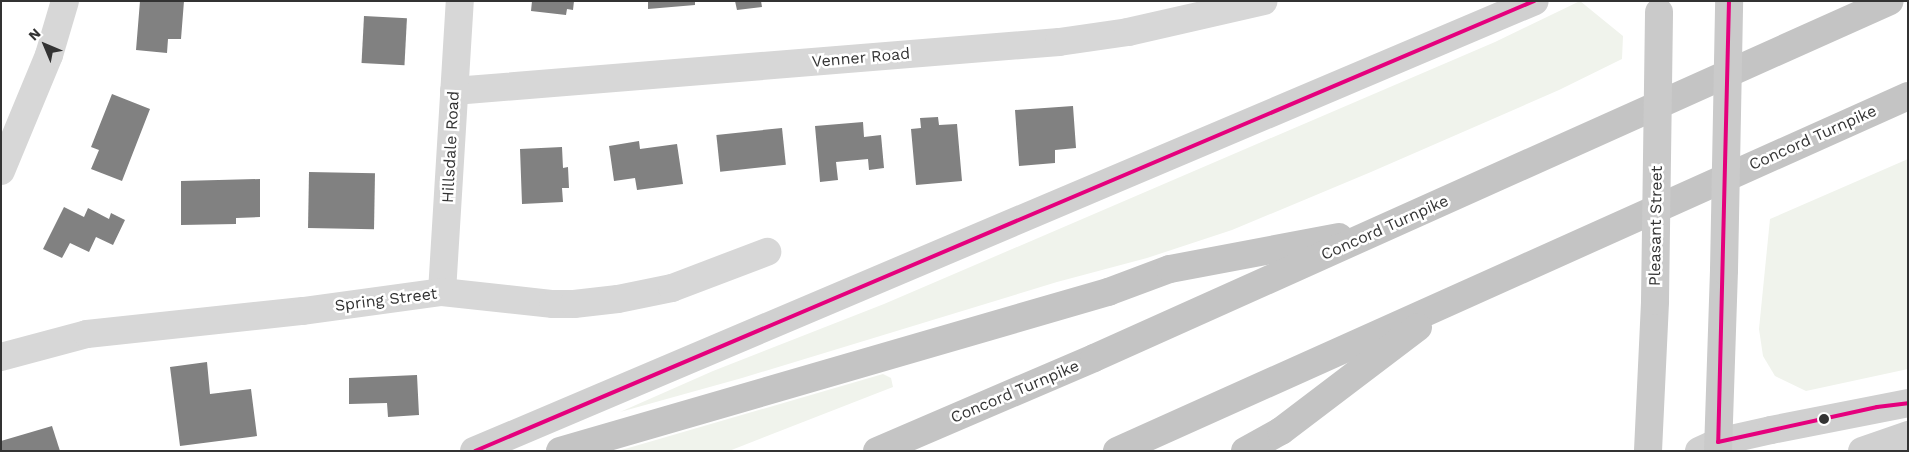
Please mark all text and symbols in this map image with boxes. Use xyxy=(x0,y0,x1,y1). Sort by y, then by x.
north arrow xyxy=(20,20,70,70)
text: N xyxy=(25,25,44,44)
street label: Venner Road xyxy=(811,44,911,72)
street label: Hillsdale Road xyxy=(438,91,464,203)
street label: Concord Turnpike xyxy=(1746,101,1880,175)
street label: Pleasant Street xyxy=(1645,166,1667,286)
street label: Concord Turnpike xyxy=(1318,191,1452,265)
street label: Spring Street xyxy=(334,284,438,316)
street label: Concord Turnpike xyxy=(948,356,1082,428)
unlabelled marker xyxy=(1819,414,1829,424)

